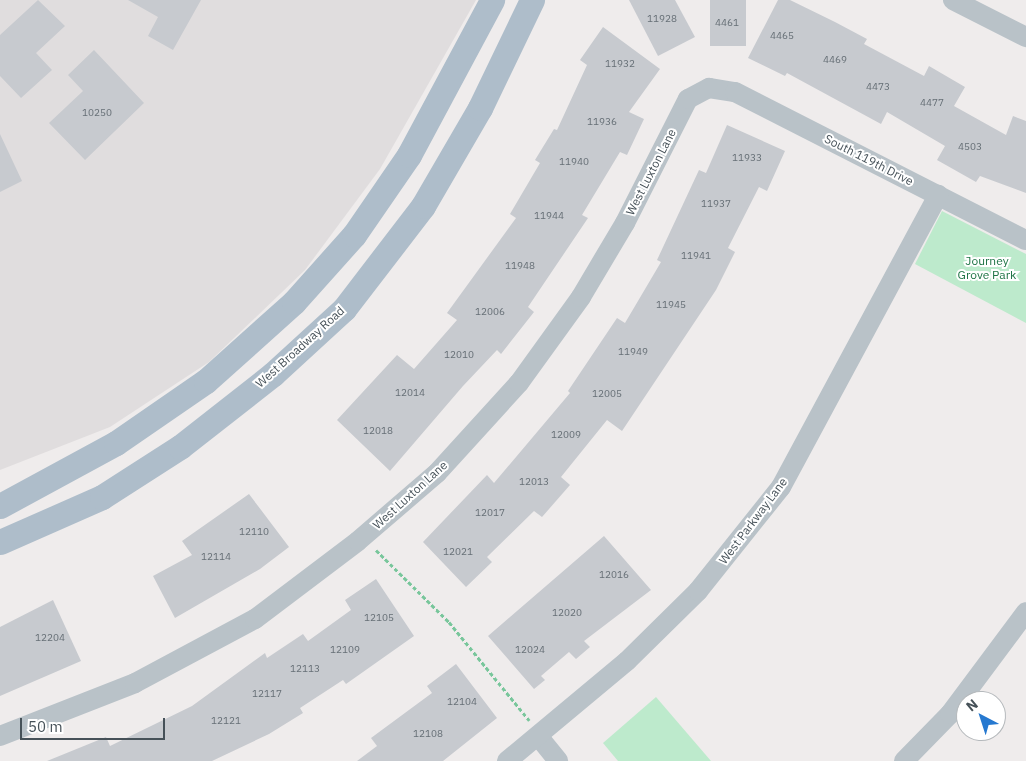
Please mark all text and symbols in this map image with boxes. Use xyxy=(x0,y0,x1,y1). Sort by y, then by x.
house number: 11928 xyxy=(647,13,677,25)
house number: 4461 xyxy=(715,17,739,29)
house number: 4465 xyxy=(770,30,794,42)
house number: 4469 xyxy=(823,54,847,66)
house number: 11932 xyxy=(605,58,635,70)
house number: 4473 xyxy=(866,81,890,93)
house number: 4477 xyxy=(920,97,944,109)
house number: 10250 xyxy=(82,107,112,119)
house number: 11936 xyxy=(587,116,617,128)
street label: West Luxton Lane xyxy=(623,126,679,218)
street label: South 119th Drive xyxy=(822,131,916,189)
house number: 4503 xyxy=(958,141,982,153)
house number: 11933 xyxy=(732,152,762,164)
house number: 11940 xyxy=(559,156,589,168)
house number: 11937 xyxy=(701,198,731,210)
house number: 11944 xyxy=(534,210,564,222)
house number: 11941 xyxy=(681,250,711,262)
park label: Journey Grove Park xyxy=(958,254,1016,282)
house number: 11948 xyxy=(505,260,535,272)
house number: 11945 xyxy=(656,299,686,311)
street label: West Broadway Road xyxy=(253,303,347,391)
house number: 12006 xyxy=(475,306,505,318)
house number: 11949 xyxy=(618,346,648,358)
house number: 12010 xyxy=(444,349,474,361)
house number: 12014 xyxy=(395,387,425,399)
house number: 12005 xyxy=(592,388,622,400)
house number: 12018 xyxy=(363,425,393,437)
house number: 12009 xyxy=(551,429,581,441)
street label: West Luxton Lane xyxy=(370,458,450,532)
street label: West Parkway Lane xyxy=(716,475,790,567)
house number: 12013 xyxy=(519,476,549,488)
house number: 12017 xyxy=(475,507,505,519)
house number: 12110 xyxy=(239,526,269,538)
house number: 12021 xyxy=(443,546,473,558)
house number: 12114 xyxy=(201,551,231,563)
house number: 12016 xyxy=(599,569,629,581)
house number: 12020 xyxy=(552,607,582,619)
house number: 12105 xyxy=(364,612,394,624)
house number: 12204 xyxy=(35,632,65,644)
house number: 12109 xyxy=(330,644,360,656)
house number: 12024 xyxy=(515,644,545,656)
house number: 12113 xyxy=(290,663,320,675)
house number: 12117 xyxy=(252,688,282,700)
north arrow xyxy=(956,691,1006,741)
text: N xyxy=(962,695,982,715)
house number: 12104 xyxy=(447,696,477,708)
scale bar xyxy=(22,708,168,740)
house number: 12121 xyxy=(211,715,241,727)
text: 50 m xyxy=(28,717,63,736)
house number: 12108 xyxy=(413,728,443,740)

